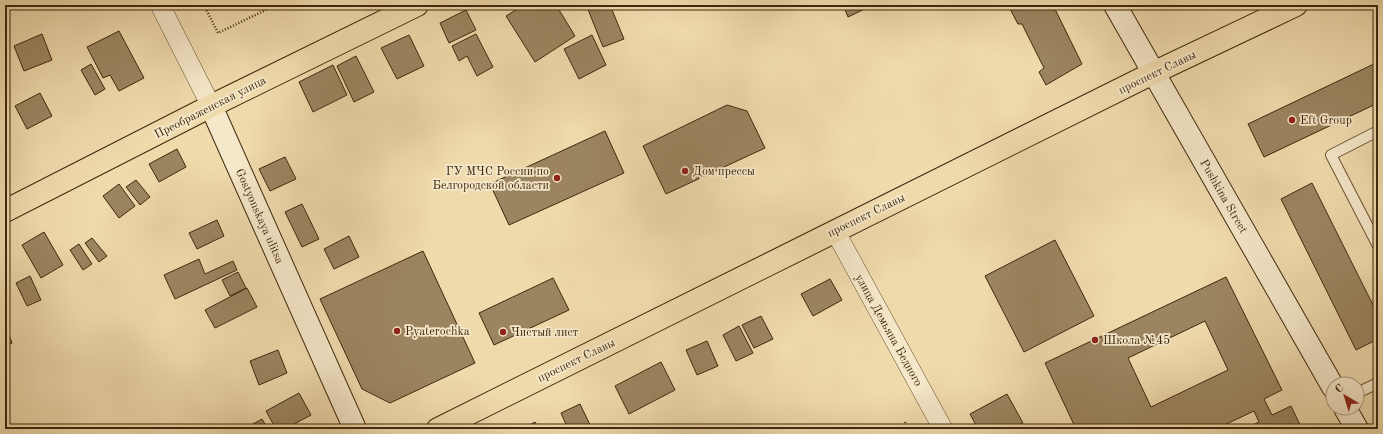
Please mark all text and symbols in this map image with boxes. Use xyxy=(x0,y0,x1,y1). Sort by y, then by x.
street label: проспект Славы xyxy=(1117,49,1198,97)
street label: Преображенская улица xyxy=(153,74,268,141)
marker: Eft Group xyxy=(1287,115,1297,125)
place label: Eft Group xyxy=(1300,115,1352,127)
street label: Pushkina Street xyxy=(1197,157,1249,236)
place label: ГУ МЧС России по Белгородской области xyxy=(432,166,549,192)
marker: Дом прессы xyxy=(680,166,690,176)
place label: Дом прессы xyxy=(693,166,755,178)
street label: Gostyonskaya ulitsa xyxy=(233,167,286,266)
marker: ГУ МЧС России по Белгородской области xyxy=(552,173,562,183)
street label: проспект Славы xyxy=(826,192,907,240)
street label: улица Демьяна Бедного xyxy=(852,272,924,389)
marker: Pyaterochka xyxy=(392,326,402,336)
place label: Pyaterochka xyxy=(405,326,470,338)
marker: Чистый лист xyxy=(498,327,508,337)
place label: Чистый лист xyxy=(511,327,579,339)
place label: Школа №45 xyxy=(1103,334,1170,347)
marker: Школа №45 xyxy=(1090,335,1100,345)
street label: проспект Славы xyxy=(536,337,617,385)
north arrow xyxy=(1325,376,1365,416)
text: С xyxy=(1334,383,1346,396)

